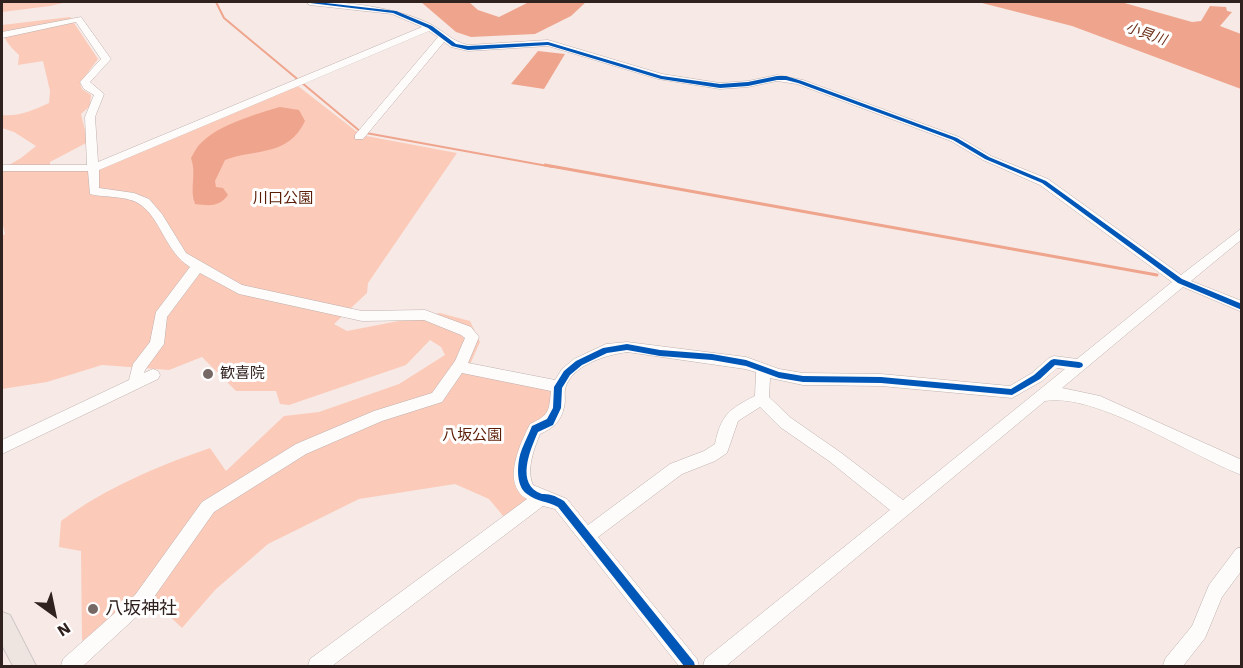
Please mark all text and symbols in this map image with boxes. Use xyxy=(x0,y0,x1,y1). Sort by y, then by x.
water label: 小貝川 xyxy=(1123,19,1169,49)
park label: 川口公園 xyxy=(253,190,313,208)
place label: 歓喜院 xyxy=(220,365,265,383)
marker: 歓喜院 xyxy=(201,367,215,381)
park label: 八坂公園 xyxy=(442,427,502,445)
north arrow xyxy=(24,584,84,644)
place label: 八坂神社 xyxy=(105,598,177,620)
marker: 八坂神社 xyxy=(86,602,100,616)
text: N xyxy=(54,618,74,641)

